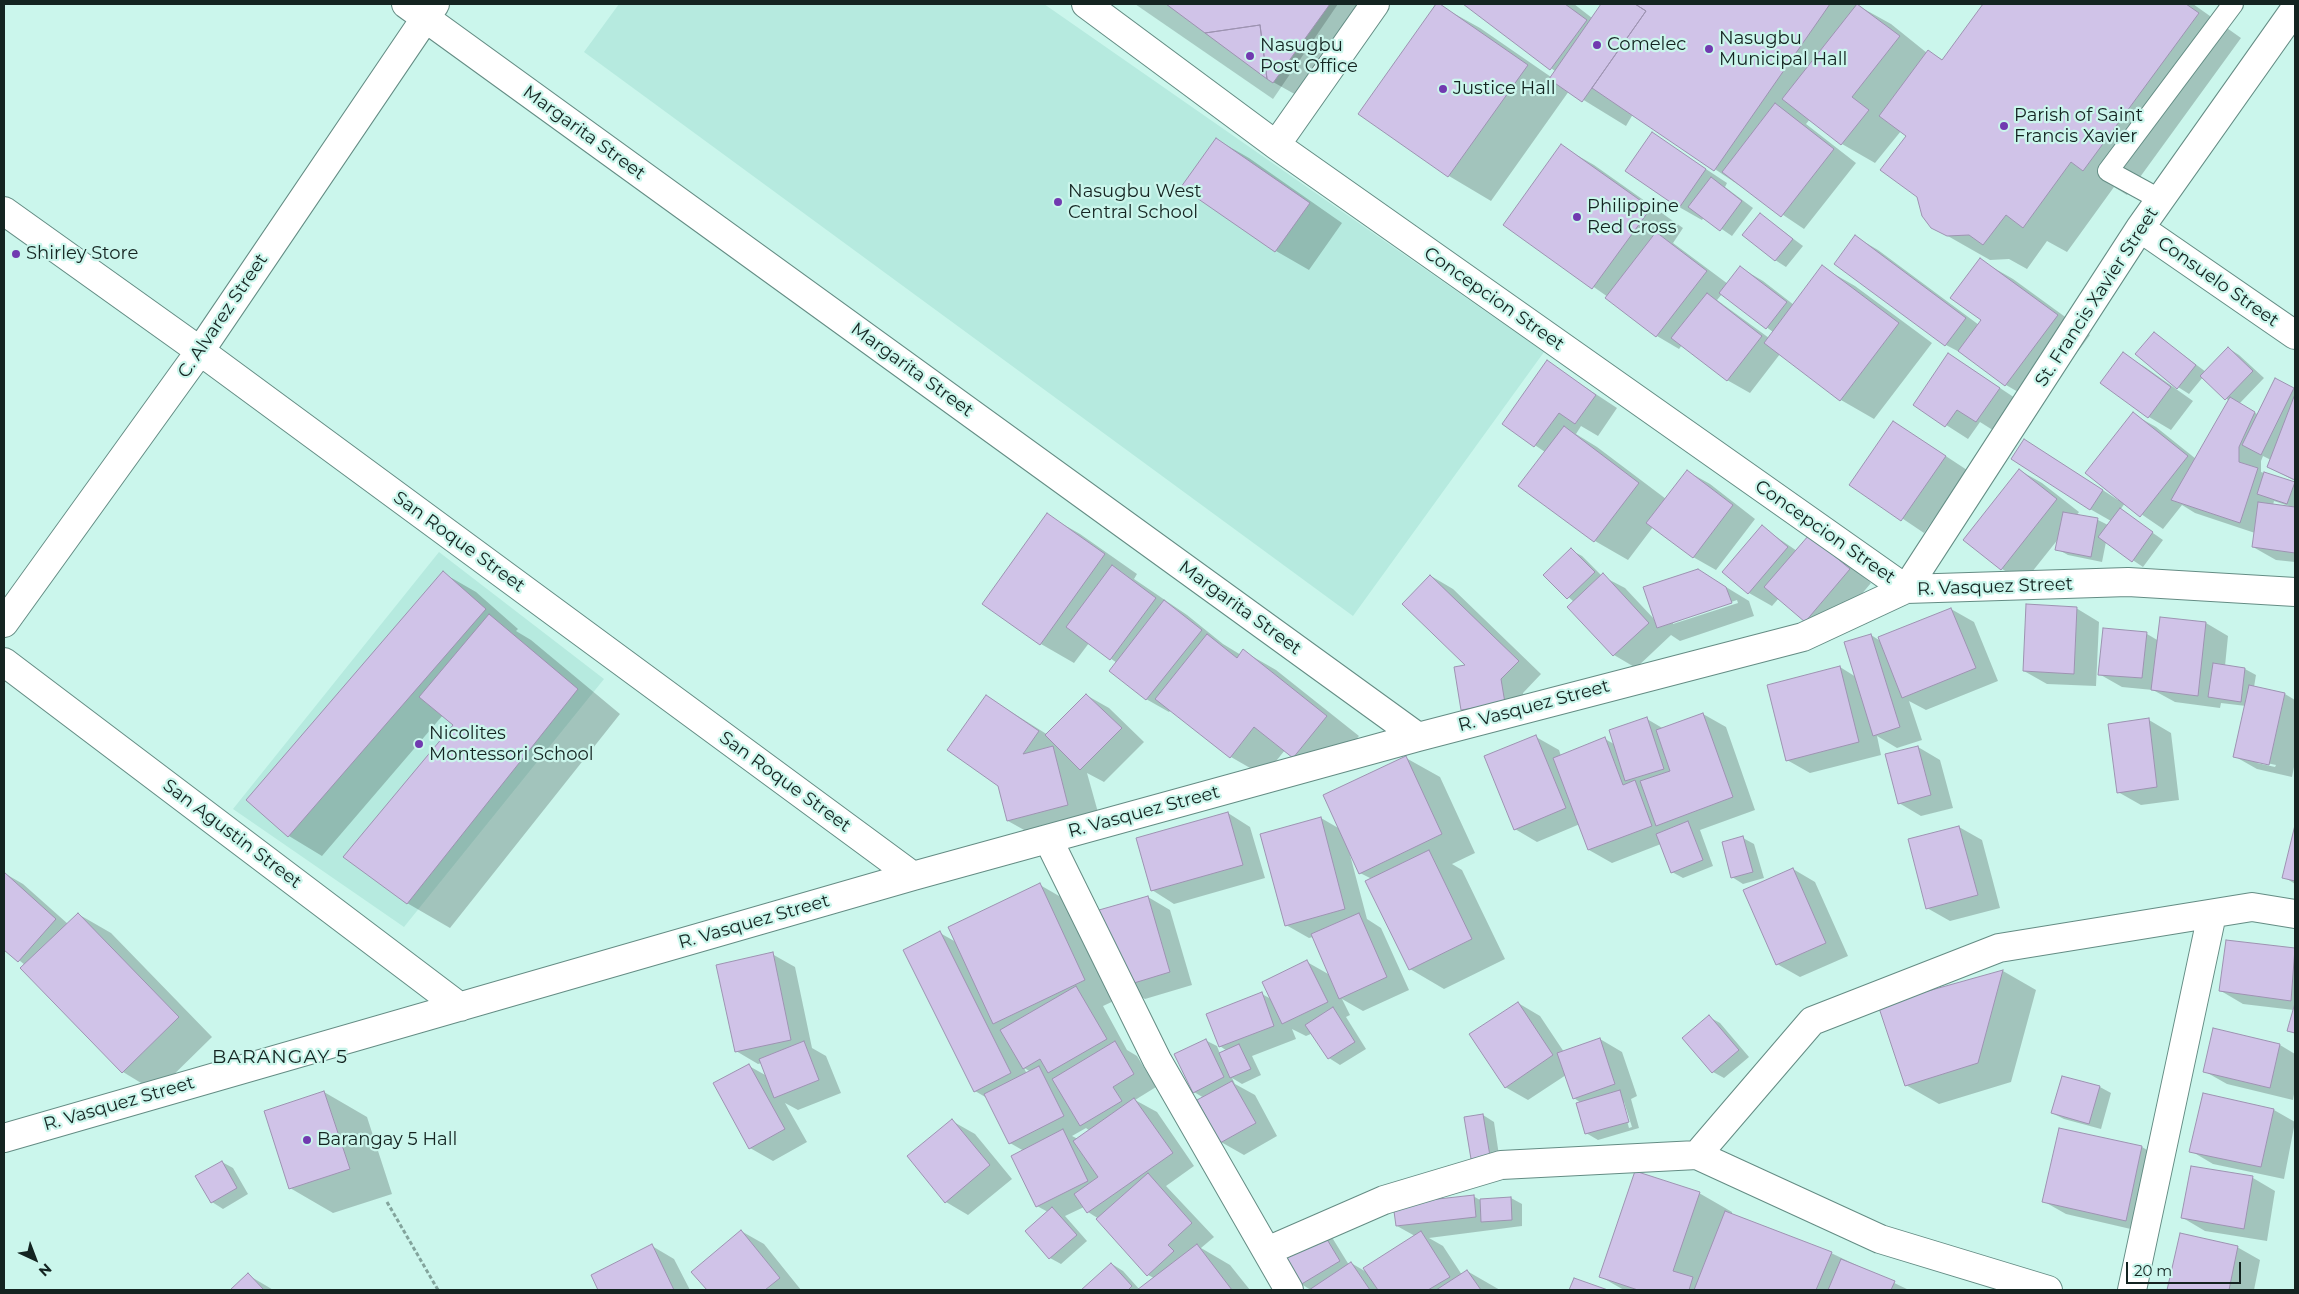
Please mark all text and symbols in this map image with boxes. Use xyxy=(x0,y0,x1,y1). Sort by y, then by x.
place label: Nasugbu Municipal Hall xyxy=(1719,28,1847,70)
place label: Comelec xyxy=(1607,34,1686,56)
place label: Nasugbu Post Office xyxy=(1260,35,1358,78)
marker: Comelec xyxy=(1591,39,1603,51)
marker: Nasugbu Municipal Hall xyxy=(1703,43,1715,55)
marker: Nasugbu Post Office xyxy=(1244,50,1256,62)
place label: Justice Hall xyxy=(1453,78,1556,100)
street label: Margarita Street xyxy=(519,81,649,185)
marker: Justice Hall xyxy=(1437,83,1449,95)
place label: Parish of Saint Francis Xavier xyxy=(2014,105,2143,148)
marker: Parish of Saint Francis Xavier xyxy=(1998,120,2010,132)
place label: Nasugbu West Central School xyxy=(1068,181,1201,223)
marker: Nasugbu West Central School xyxy=(1052,196,1064,208)
place label: Philippine Red Cross xyxy=(1587,196,1679,238)
street label: St. Francis Xavier Street xyxy=(2031,203,2163,391)
marker: Philippine Red Cross xyxy=(1571,211,1583,223)
street label: Consuelo Street xyxy=(2153,232,2283,332)
street label: Concepcion Street xyxy=(1420,242,1568,356)
place label: Shirley Store xyxy=(26,243,138,265)
marker: Shirley Store xyxy=(10,248,22,260)
street label: C. Alvarez Street xyxy=(173,250,273,382)
street label: Margarita Street xyxy=(847,318,977,422)
street label: Concepcion Street xyxy=(1751,475,1899,589)
street label: San Roque Street xyxy=(389,487,529,597)
street label: Margarita Street xyxy=(1175,556,1305,660)
street label: R. Vasquez Street xyxy=(1917,573,2073,601)
street label: R. Vasquez Street xyxy=(1456,675,1612,737)
place label: Nicolites Montessori School xyxy=(429,723,594,766)
street label: San Roque Street xyxy=(715,727,855,837)
marker: Nicolites Montessori School xyxy=(413,738,425,750)
street label: San Agustin Street xyxy=(158,775,306,893)
street label: R. Vasquez Street xyxy=(1066,781,1222,843)
street label: R. Vasquez Street xyxy=(676,890,832,954)
district label: BARANGAY 5 xyxy=(211,1046,349,1068)
street label: R. Vasquez Street xyxy=(41,1072,197,1136)
place label: Barangay 5 Hall xyxy=(317,1129,457,1151)
marker: Barangay 5 Hall xyxy=(301,1134,313,1146)
north arrow xyxy=(10,1234,60,1284)
scale bar xyxy=(2129,1252,2244,1284)
text: N xyxy=(35,1260,56,1280)
text: 20 m xyxy=(2134,1261,2172,1280)

